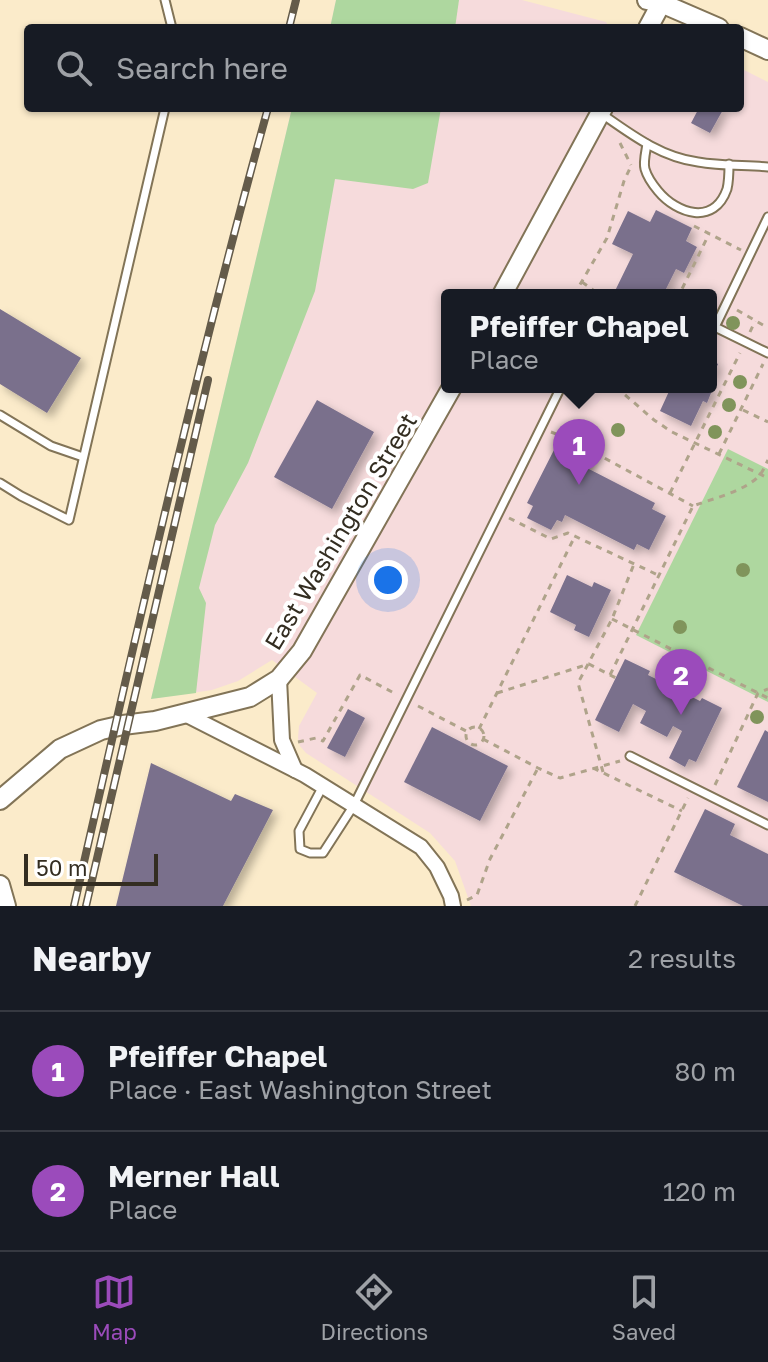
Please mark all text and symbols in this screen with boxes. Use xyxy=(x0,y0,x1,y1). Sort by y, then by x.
search box xyxy=(24,24,744,112)
icon: search xyxy=(52,46,96,90)
text: Search here xyxy=(116,50,288,86)
popup xyxy=(441,289,717,393)
text: Pfeiffer Chapel xyxy=(469,308,689,344)
text: Place xyxy=(469,344,539,375)
street label: East Washington Street xyxy=(258,407,422,655)
pin: 1 xyxy=(553,419,605,485)
your location xyxy=(368,560,408,600)
pin: 2 xyxy=(655,649,707,715)
scale bar xyxy=(24,850,158,886)
text: 50 m xyxy=(36,854,87,881)
text: Nearby xyxy=(32,938,152,978)
text: 2 results xyxy=(628,943,736,974)
text: Pfeiffer Chapel xyxy=(108,1038,327,1074)
text: 1 xyxy=(51,1056,65,1087)
text: 80 m xyxy=(675,1056,736,1087)
text: Place · East Washington Street xyxy=(108,1074,492,1105)
text: Merner Hall xyxy=(108,1158,279,1194)
text: 2 xyxy=(50,1176,66,1207)
text: 120 m xyxy=(663,1176,736,1207)
text: Place xyxy=(108,1194,177,1225)
tab: Map xyxy=(92,1270,137,1345)
tab: Directions xyxy=(321,1270,428,1345)
tab: Saved xyxy=(612,1270,676,1345)

